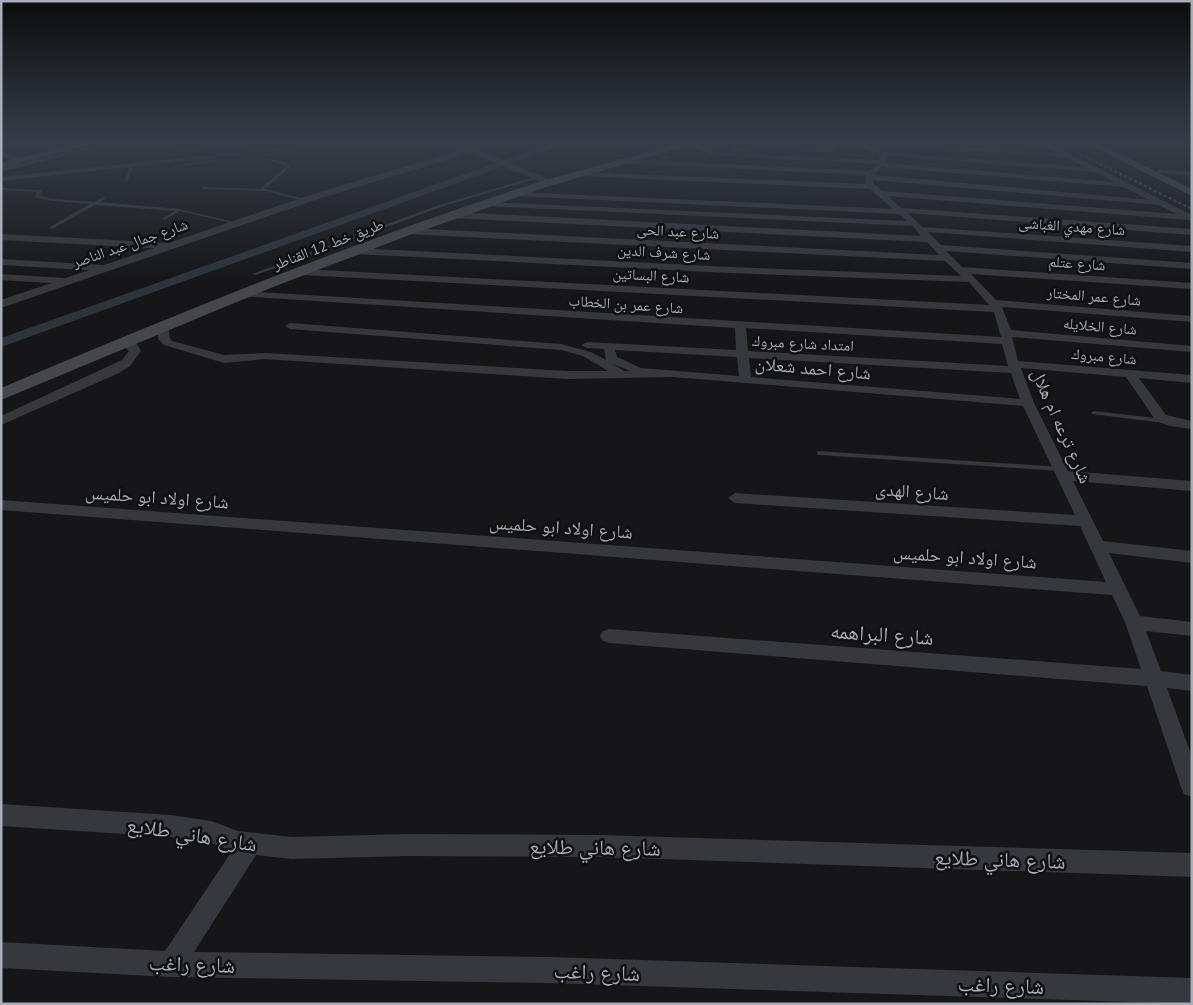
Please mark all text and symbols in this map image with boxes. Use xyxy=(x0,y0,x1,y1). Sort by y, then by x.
street label: شارع مهدي الغباشى xyxy=(1018,213,1126,242)
street label: شارع جمال عبد الناصر xyxy=(69,214,191,273)
street label: طريق خط 12 القناطر xyxy=(269,214,386,275)
street label: شارع عبد الحى xyxy=(636,219,720,244)
street label: شارع شرف الدين xyxy=(617,240,711,265)
street label: شارع عتلم xyxy=(1048,252,1106,275)
street label: شارع البساتين xyxy=(612,264,690,287)
street label: شارع عمر المختار xyxy=(1045,282,1142,311)
street label: شارع عمر بن الخطاب xyxy=(568,291,684,318)
street label: شارع الخلايله xyxy=(1062,313,1138,340)
street label: امتداد شارع مبروك xyxy=(752,331,854,356)
street label: شارع مبروك xyxy=(1071,344,1137,369)
street label: شارع احمد شعلان xyxy=(754,351,872,385)
street label: شارع ترعه ام هلال xyxy=(1026,365,1098,487)
street label: شارع الهدى xyxy=(874,477,950,505)
street label: شارع اولاد ابو حلميس xyxy=(84,481,230,513)
street label: شارع اولاد ابو حلميس xyxy=(488,511,634,543)
street label: شارع اولاد ابو حلميس xyxy=(892,541,1038,573)
street label: شارع البراهمه xyxy=(829,617,935,651)
street label: شارع هاني طلايع xyxy=(125,810,259,861)
street label: شارع هاني طلايع xyxy=(529,832,661,865)
street label: شارع هاني طلايع xyxy=(934,843,1066,878)
street label: شارع راغب xyxy=(148,949,236,979)
street label: شارع راغب xyxy=(553,957,641,987)
street label: شارع راغب xyxy=(957,970,1045,1000)

